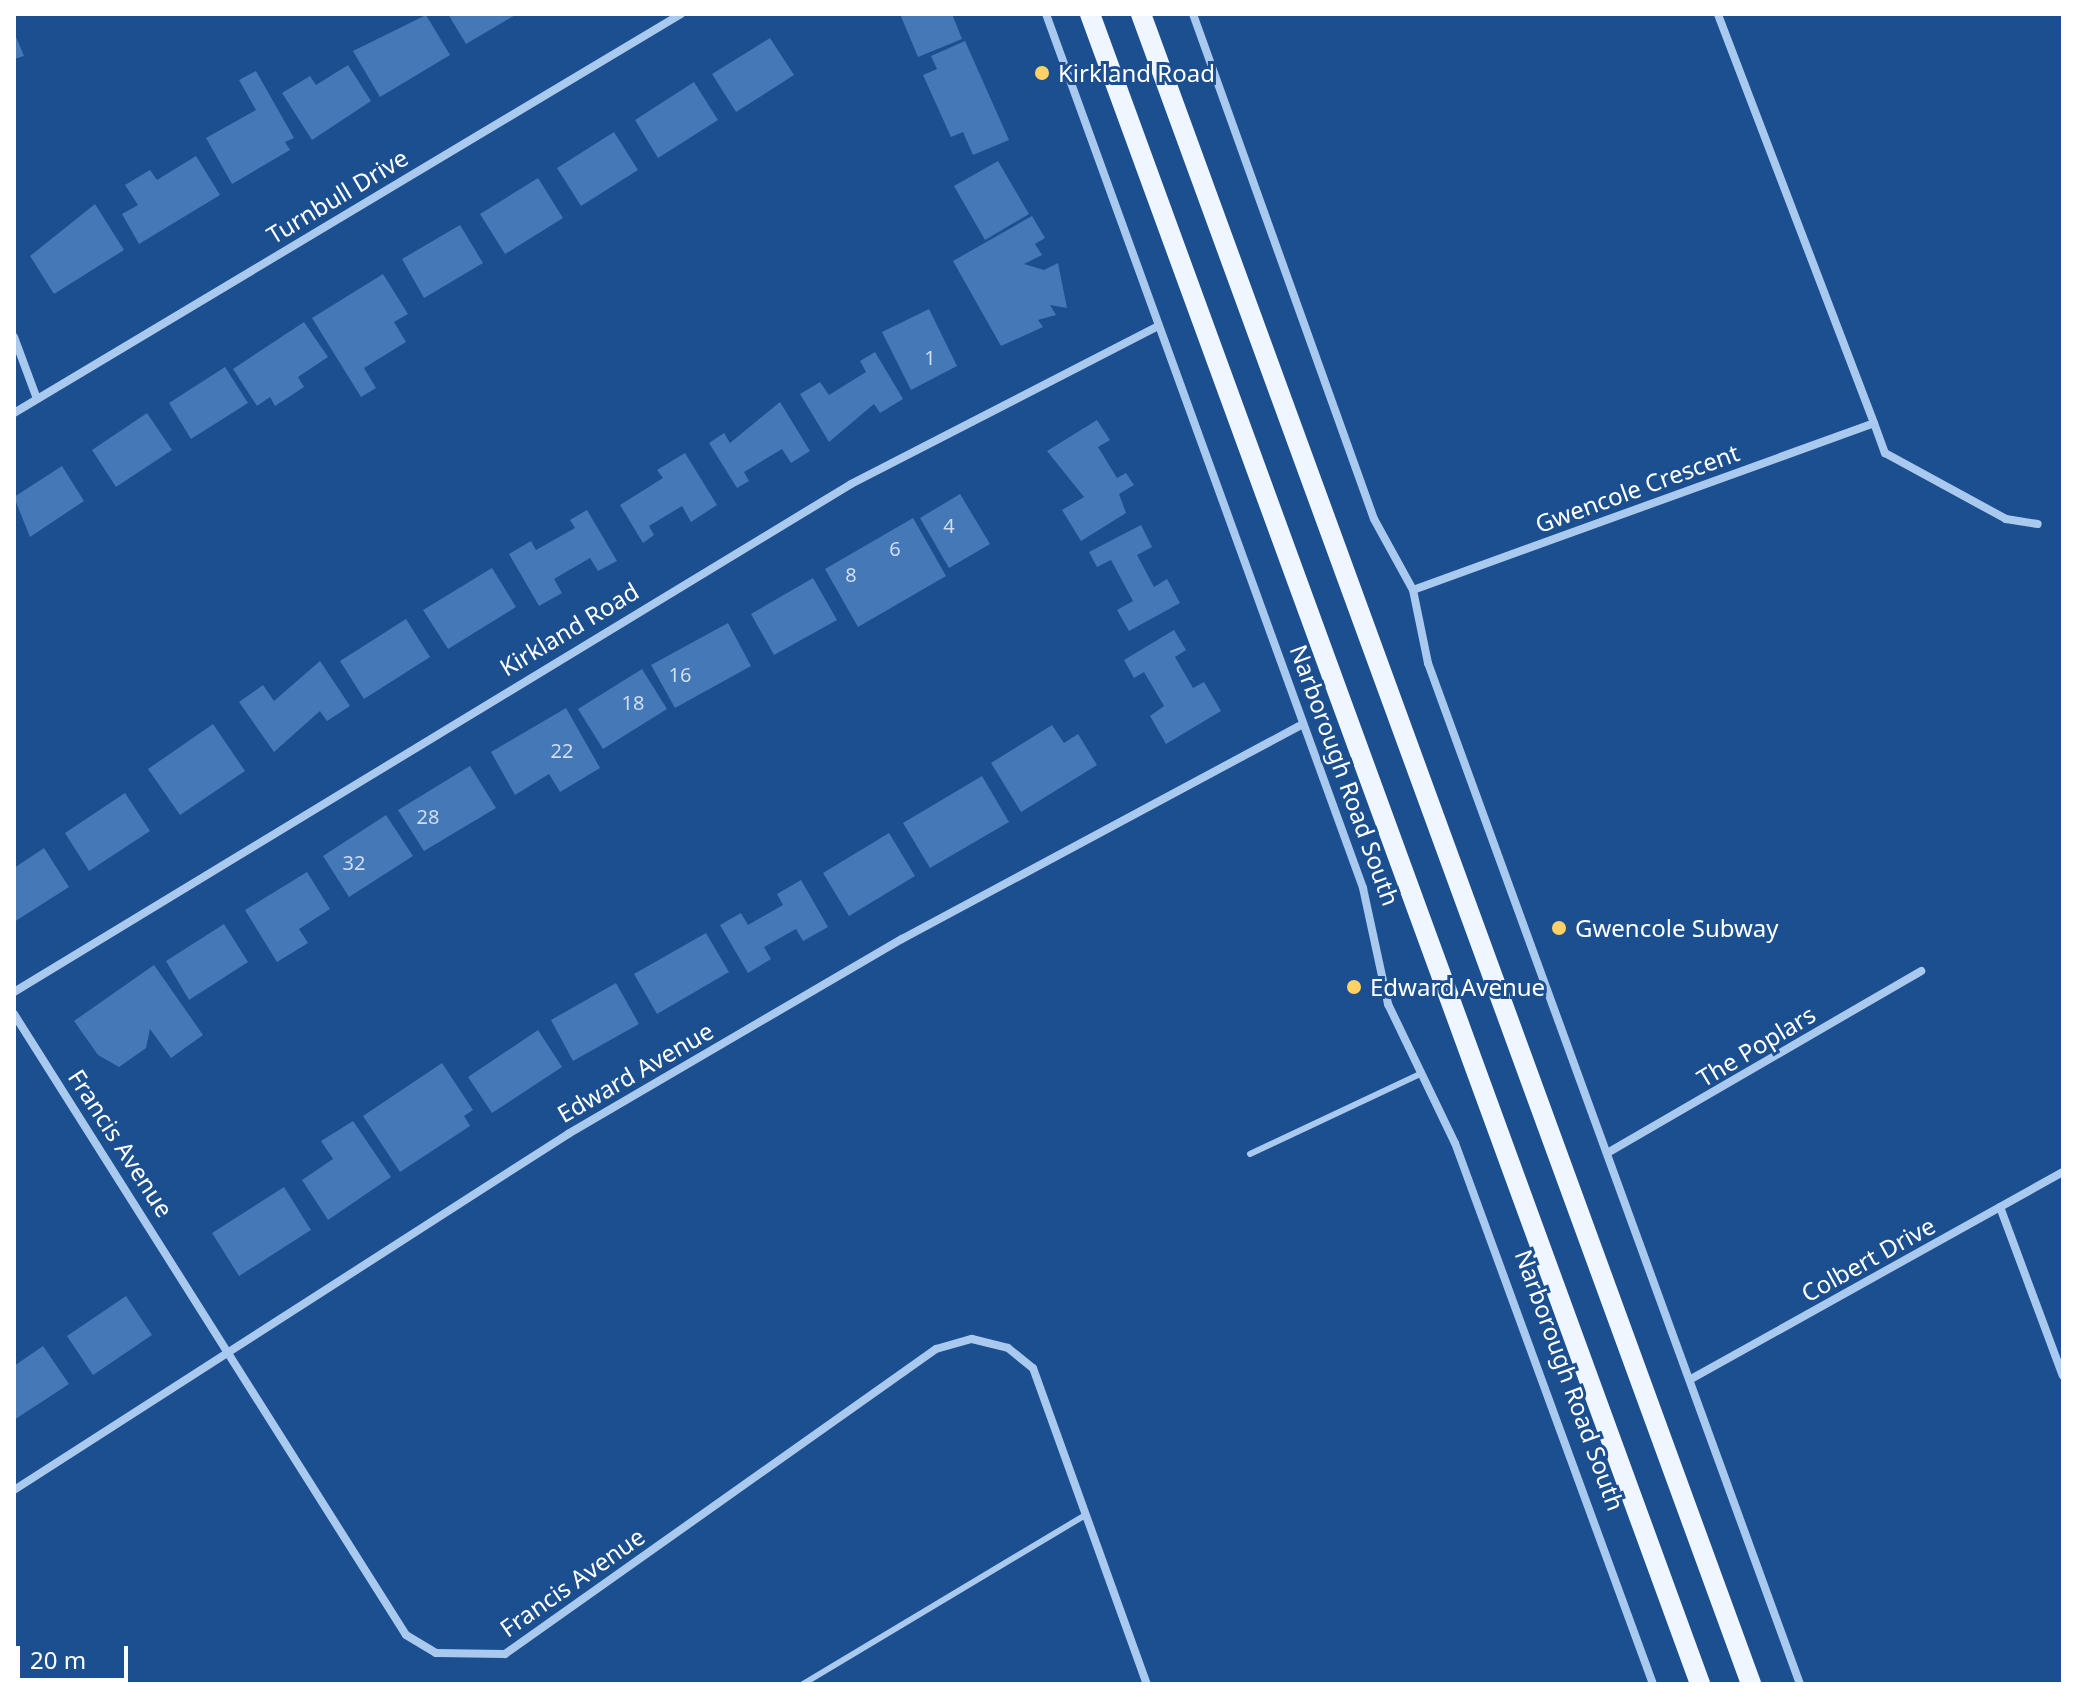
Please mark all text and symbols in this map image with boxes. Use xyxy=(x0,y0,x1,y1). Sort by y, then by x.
place label: Kirkland Road xyxy=(1058,59,1215,87)
marker: Kirkland Road xyxy=(1033,64,1051,82)
street label: Turnbull Drive xyxy=(261,143,413,249)
house number: 1 xyxy=(924,345,936,369)
street label: Gwencole Crescent xyxy=(1531,438,1743,538)
house number: 4 xyxy=(943,513,955,537)
house number: 6 xyxy=(889,536,901,560)
house number: 8 xyxy=(845,562,857,586)
street label: Kirkland Road xyxy=(494,576,644,682)
street label: Narborough Road South xyxy=(1284,641,1406,909)
house number: 16 xyxy=(669,662,691,686)
house number: 18 xyxy=(622,690,644,714)
house number: 22 xyxy=(551,738,573,762)
house number: 28 xyxy=(417,804,439,828)
house number: 32 xyxy=(343,850,365,874)
place label: Gwencole Subway xyxy=(1575,914,1779,942)
marker: Gwencole Subway xyxy=(1550,919,1568,937)
place label: Edward Avenue xyxy=(1370,973,1545,1001)
marker: Edward Avenue xyxy=(1345,978,1363,996)
street label: The Poplars xyxy=(1692,999,1820,1093)
street label: Edward Avenue xyxy=(552,1016,718,1128)
street label: Francis Avenue xyxy=(63,1064,179,1222)
street label: Colbert Drive xyxy=(1796,1210,1940,1308)
street label: Narborough Road South xyxy=(1509,1246,1631,1514)
street label: Francis Avenue xyxy=(494,1521,650,1643)
scale bar xyxy=(20,1630,132,1680)
text: 20 m xyxy=(30,1643,86,1676)

